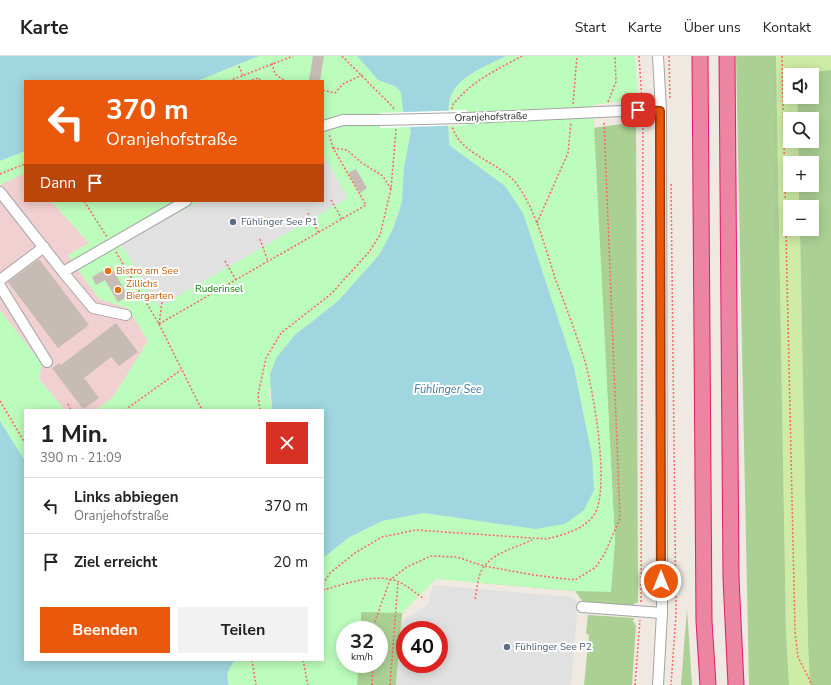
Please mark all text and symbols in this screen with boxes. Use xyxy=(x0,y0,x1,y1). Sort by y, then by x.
text: Karte xyxy=(20,15,69,41)
text: Start xyxy=(575,18,606,37)
text: Karte xyxy=(628,18,662,37)
text: Über uns xyxy=(684,18,741,37)
text: Kontakt xyxy=(763,18,811,37)
map controls xyxy=(783,68,819,236)
button: sound xyxy=(783,68,819,104)
text: 370 m xyxy=(106,91,189,129)
pin xyxy=(621,93,655,127)
icon: left xyxy=(40,96,92,148)
icon: arrive xyxy=(627,99,649,121)
street label: Oranjehofstraße xyxy=(454,109,528,125)
button: search xyxy=(783,112,819,148)
text: Oranjehofstraße xyxy=(106,127,237,151)
button: + xyxy=(783,156,819,192)
icon: arrive xyxy=(84,172,106,194)
text: Dann xyxy=(40,173,76,193)
button: − xyxy=(783,200,819,236)
place label: Fühlinger See P1 xyxy=(241,215,318,229)
marker: Fühlinger See P1 xyxy=(228,217,238,227)
place label: Bistro am See xyxy=(116,264,178,278)
marker: Bistro am See xyxy=(103,266,113,276)
place label: Zillichs Biergarten xyxy=(126,277,173,303)
park label: Ruderinsel xyxy=(195,282,243,296)
marker: Zillichs Biergarten xyxy=(113,285,123,295)
water label: Fühlinger See xyxy=(414,382,482,397)
text: 1 Min. xyxy=(40,418,108,450)
button: close xyxy=(266,422,308,464)
text: 390 m · 21:09 xyxy=(40,449,122,467)
text: Links abbiegen xyxy=(74,487,178,507)
icon: left xyxy=(40,495,62,517)
text: 370 m xyxy=(264,496,308,516)
text: Oranjehofstraße xyxy=(74,507,169,525)
icon: arrive xyxy=(40,551,62,573)
text: Ziel erreicht xyxy=(74,552,157,572)
text: 20 m xyxy=(273,552,308,572)
position arrow xyxy=(640,560,682,602)
button: Beenden xyxy=(40,607,170,653)
button: Teilen xyxy=(178,607,308,653)
speed limit sign: 40 xyxy=(396,621,448,673)
text: 32 xyxy=(350,628,374,655)
place label: Fühlinger See P2 xyxy=(515,640,592,654)
marker: Fühlinger See P2 xyxy=(502,642,512,652)
text: km/h xyxy=(351,650,373,664)

